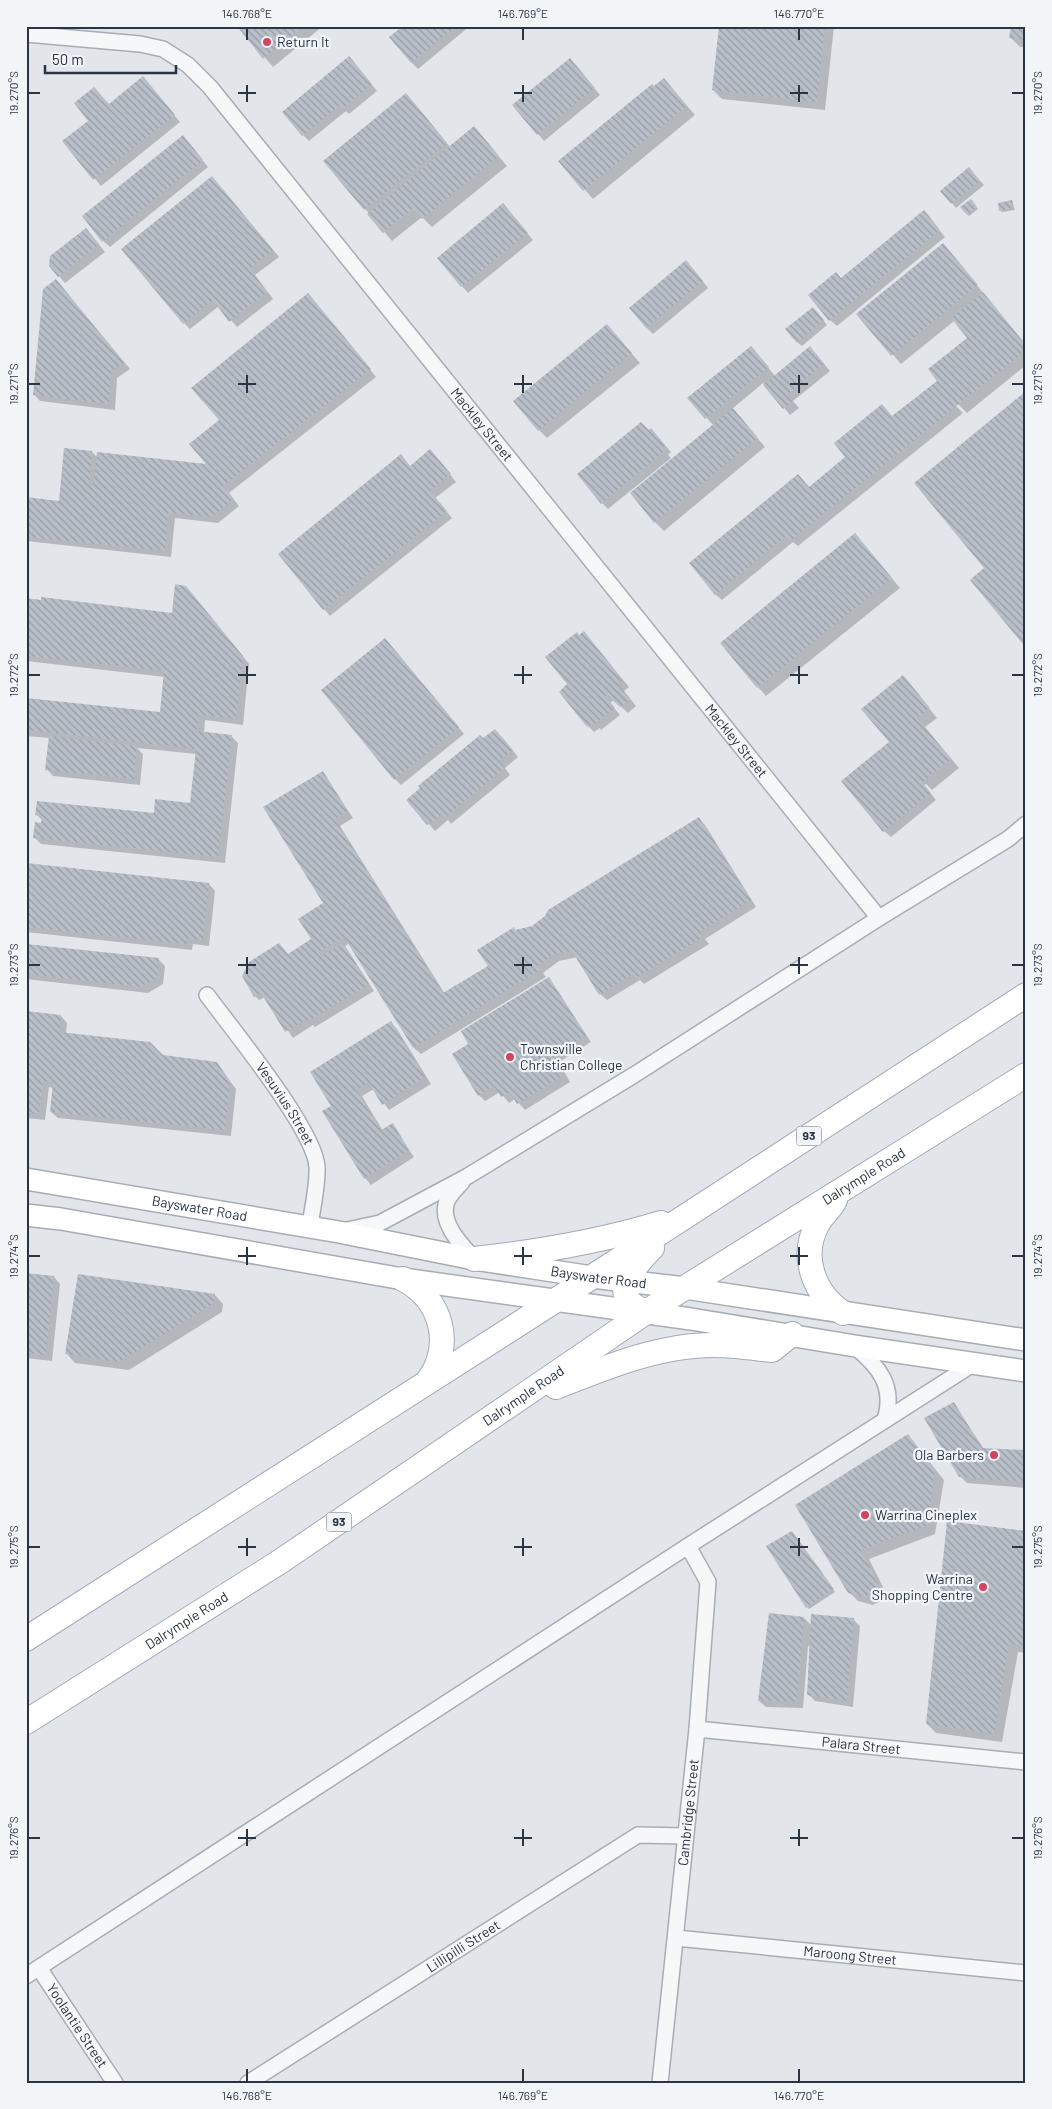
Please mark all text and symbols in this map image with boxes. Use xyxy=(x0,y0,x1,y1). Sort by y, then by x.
text: 146.768°E xyxy=(222,6,272,20)
text: 146.769°E xyxy=(498,6,548,20)
text: 146.770°E xyxy=(774,6,824,20)
place label: Return It xyxy=(277,33,330,50)
marker: Return It xyxy=(261,36,273,48)
scale bar xyxy=(45,42,176,74)
text: 50 m xyxy=(52,50,84,68)
text: 19.270°S xyxy=(6,71,20,115)
text: 19.270°S xyxy=(1030,71,1044,115)
text: 19.271°S xyxy=(6,363,20,405)
text: 19.271°S xyxy=(1030,363,1044,405)
street label: Mackley Street xyxy=(447,384,517,464)
text: 19.272°S xyxy=(6,653,20,697)
text: 19.272°S xyxy=(1030,653,1044,697)
street label: Mackley Street xyxy=(702,700,771,781)
text: 19.273°S xyxy=(6,943,20,987)
text: 19.273°S xyxy=(1030,943,1044,987)
place label: Townsville Christian College xyxy=(520,1040,623,1073)
marker: Townsville Christian College xyxy=(504,1051,516,1063)
street label: Vesuvius Street xyxy=(253,1059,318,1147)
road number: 93 xyxy=(796,1126,822,1146)
street label: Dalrymple Road xyxy=(819,1144,908,1208)
street label: Bayswater Road xyxy=(151,1191,249,1224)
text: 19.274°S xyxy=(6,1234,20,1278)
text: 19.274°S xyxy=(1030,1234,1044,1278)
street label: Bayswater Road xyxy=(550,1262,647,1291)
street label: Dalrymple Road xyxy=(479,1362,567,1429)
place label: Ola Barbers xyxy=(914,1446,984,1463)
marker: Ola Barbers xyxy=(988,1449,1000,1461)
place label: Warrina Cineplex xyxy=(875,1506,977,1523)
marker: Warrina Cineplex xyxy=(859,1509,871,1521)
road number: 93 xyxy=(326,1512,352,1531)
text: 19.275°S xyxy=(6,1525,20,1569)
text: 19.275°S xyxy=(1030,1525,1044,1569)
place label: Warrina Shopping Centre xyxy=(872,1570,973,1603)
marker: Warrina Shopping Centre xyxy=(977,1581,989,1593)
street label: Dalrymple Road xyxy=(142,1588,231,1653)
street label: Palara Street xyxy=(821,1733,901,1757)
street label: Cambridge Street xyxy=(674,1758,702,1867)
text: 19.276°S xyxy=(6,1816,20,1860)
text: 19.276°S xyxy=(1030,1816,1044,1860)
street label: Lillipilli Street xyxy=(423,1916,503,1975)
street label: Maroong Street xyxy=(803,1942,898,1968)
street label: Yoolantie Street xyxy=(43,1980,111,2071)
text: 146.768°E xyxy=(222,2088,272,2102)
text: 146.769°E xyxy=(498,2088,548,2102)
text: 146.770°E xyxy=(774,2088,824,2102)

